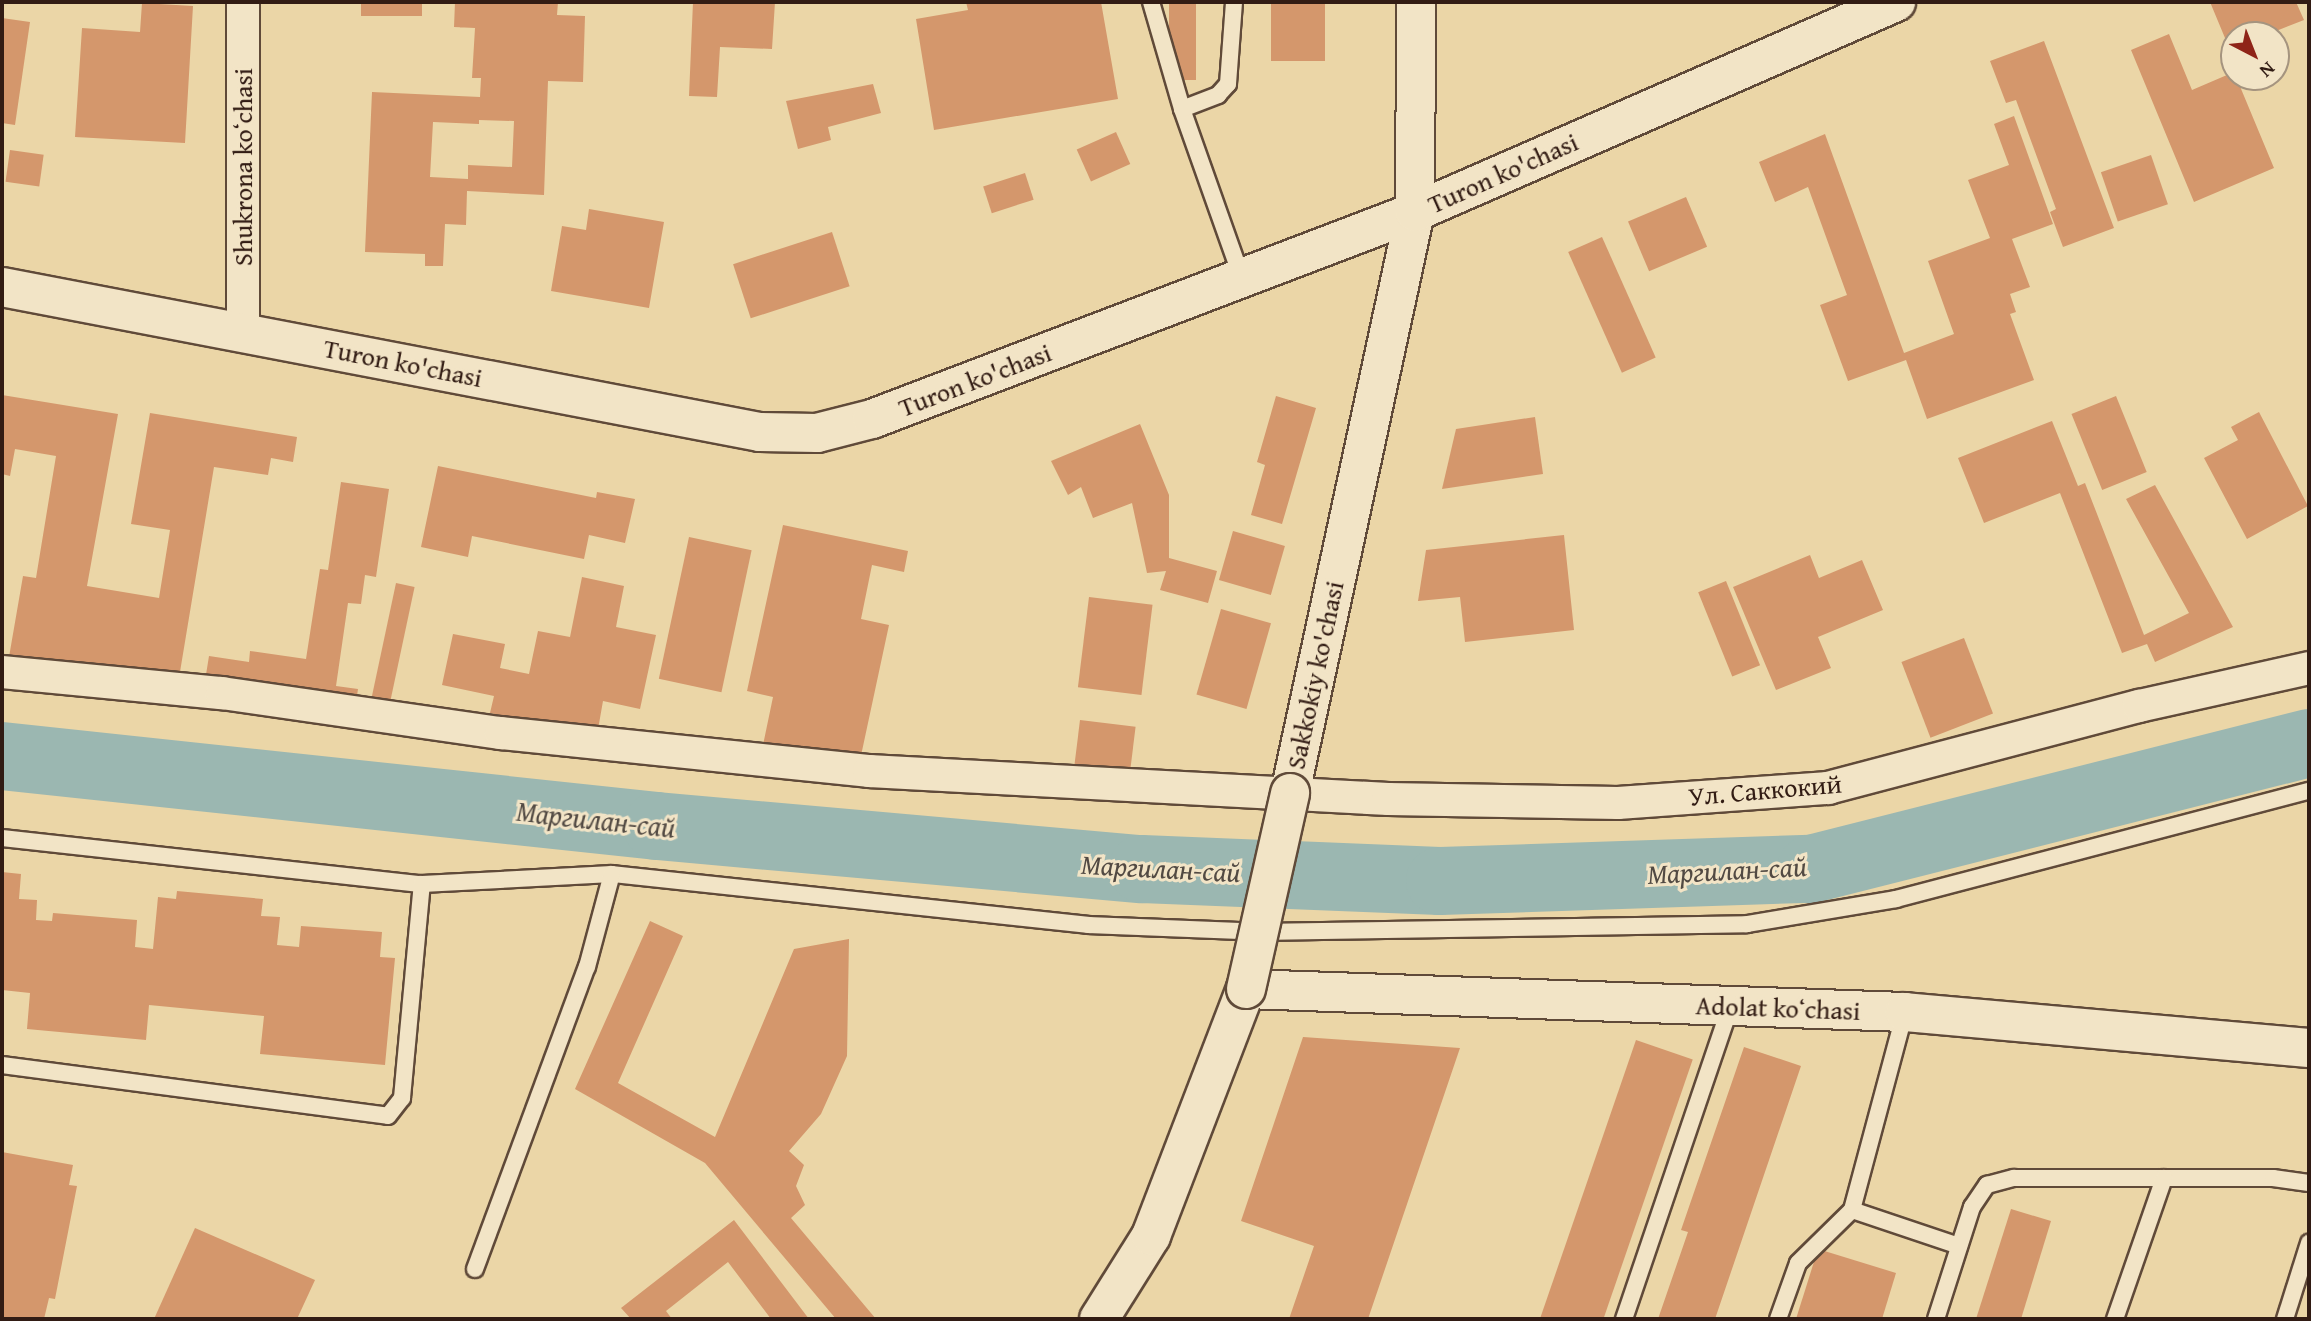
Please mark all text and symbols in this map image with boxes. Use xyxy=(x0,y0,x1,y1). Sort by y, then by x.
north arrow xyxy=(2220,21,2290,91)
text: N xyxy=(2254,55,2282,85)
street label: Shukrona koʻchasi xyxy=(227,68,259,266)
street label: Turon ko'chasi xyxy=(1423,126,1583,220)
street label: Turon ko'chasi xyxy=(321,332,485,394)
street label: Turon ko'chasi xyxy=(894,337,1056,423)
street label: Sakkokiy ko'chasi xyxy=(1280,578,1350,772)
street label: Ул. Саккокий xyxy=(1687,768,1843,812)
water label: Маргилан-сай xyxy=(515,794,677,844)
water label: Маргилан-сай xyxy=(1080,847,1242,889)
water label: Маргилан-сай xyxy=(1646,849,1808,891)
street label: Adolat koʻchasi xyxy=(1695,990,1861,1026)

